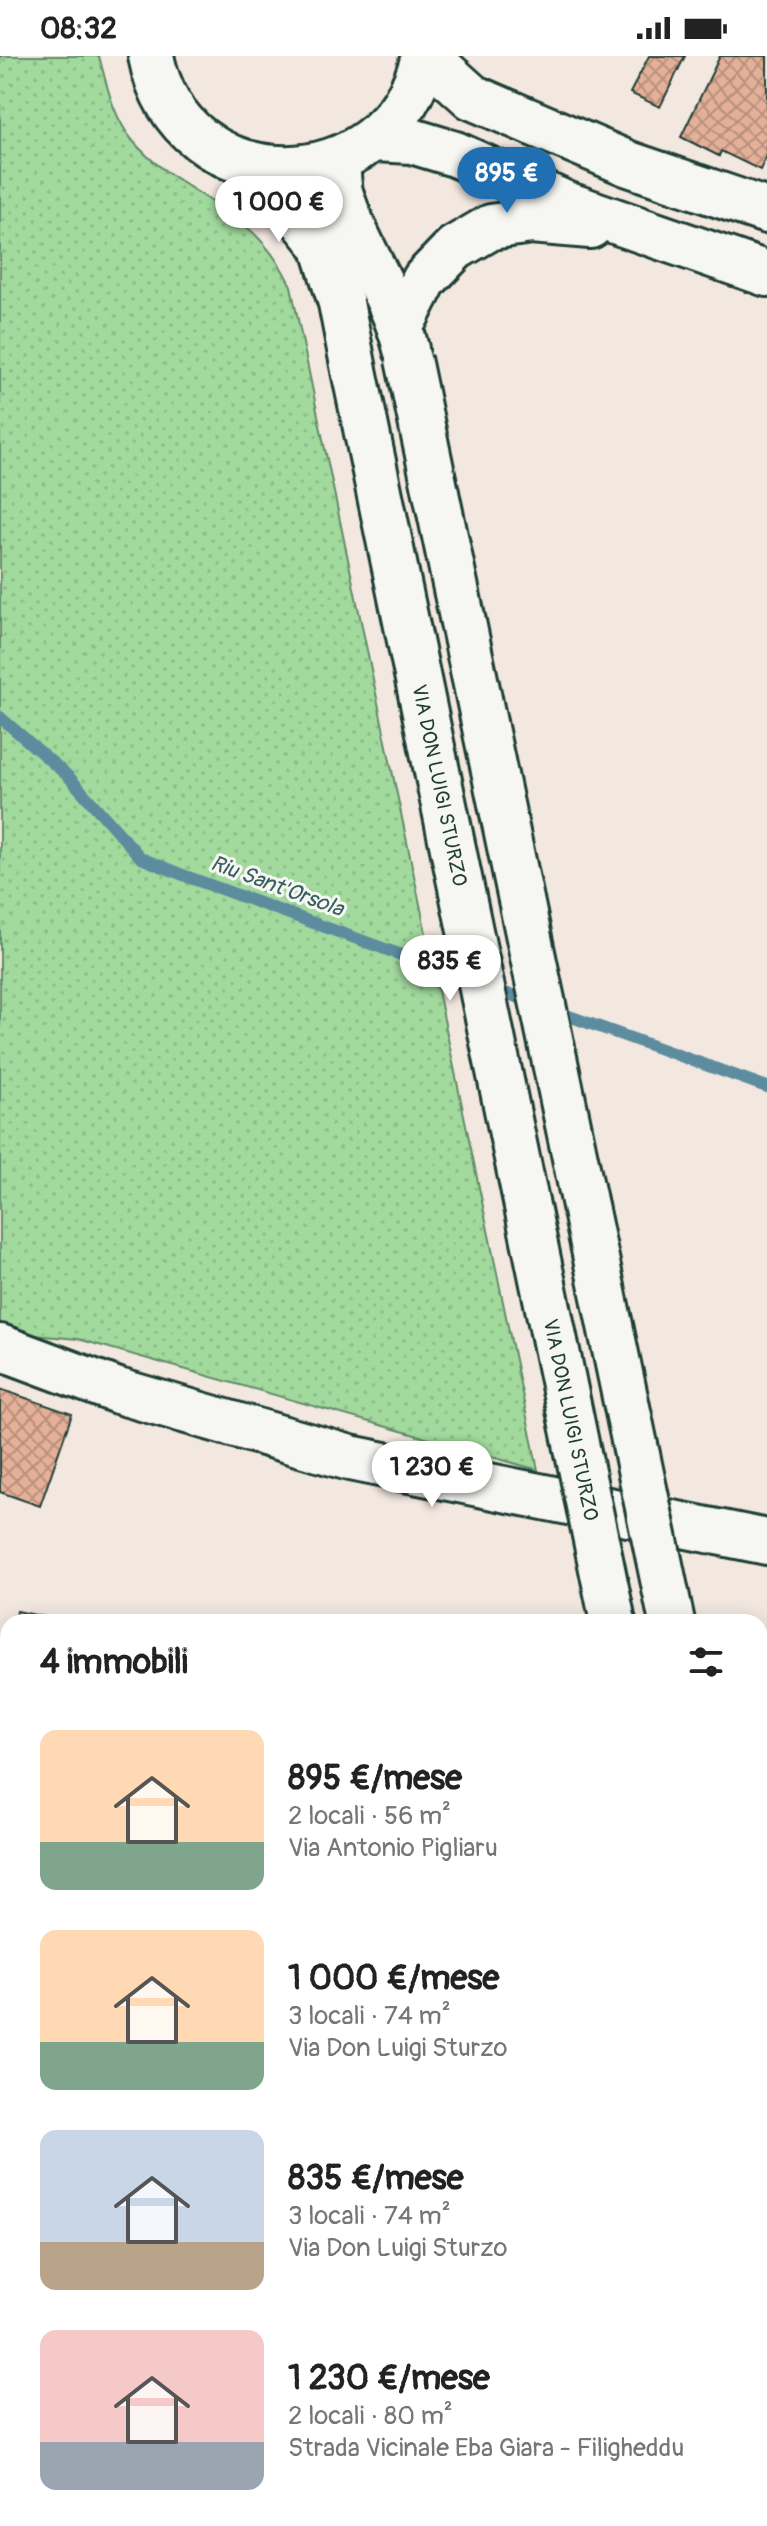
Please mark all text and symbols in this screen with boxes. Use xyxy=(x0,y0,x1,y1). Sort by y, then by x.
text: 08:32 xyxy=(40,10,117,47)
pin: 895 € xyxy=(451,147,563,215)
text: 895 € xyxy=(475,157,539,189)
pin: 1 000 € xyxy=(205,176,353,244)
text: 1 000 € xyxy=(233,186,325,218)
street label: VIA DON LUIGI STURZO xyxy=(407,682,473,888)
water label: Riu Sant'Orsola xyxy=(207,849,349,924)
pin: 835 € xyxy=(394,935,506,1003)
text: 835 € xyxy=(418,945,482,977)
street label: VIA DON LUIGI STURZO xyxy=(538,1317,604,1523)
pin: 1 230 € xyxy=(358,1441,506,1509)
text: 1 230 € xyxy=(390,1451,474,1483)
icon: filters xyxy=(684,1640,728,1684)
text: 4 immobili xyxy=(40,1641,188,1684)
text: 895 €/mese xyxy=(288,1757,462,1800)
icon: home xyxy=(104,1762,200,1858)
text: 2 locali · 56 m² xyxy=(288,1800,451,1832)
text: Via Antonio Pigliaru xyxy=(288,1832,498,1864)
text: 1 000 €/mese xyxy=(288,1957,499,2000)
icon: home xyxy=(104,1962,200,2058)
text: 3 locali · 74 m² xyxy=(288,2000,451,2032)
text: Via Don Luigi Sturzo xyxy=(288,2032,508,2064)
text: 835 €/mese xyxy=(288,2157,463,2200)
icon: home xyxy=(104,2162,200,2258)
text: 3 locali · 74 m² xyxy=(288,2200,451,2232)
text: Via Don Luigi Sturzo xyxy=(288,2232,508,2264)
text: 1 230 €/mese xyxy=(288,2357,490,2400)
icon: home xyxy=(104,2362,200,2458)
text: 2 locali · 80 m² xyxy=(288,2400,453,2432)
text: Strada Vicinale Eba Giara - Filigheddu xyxy=(288,2432,684,2464)

